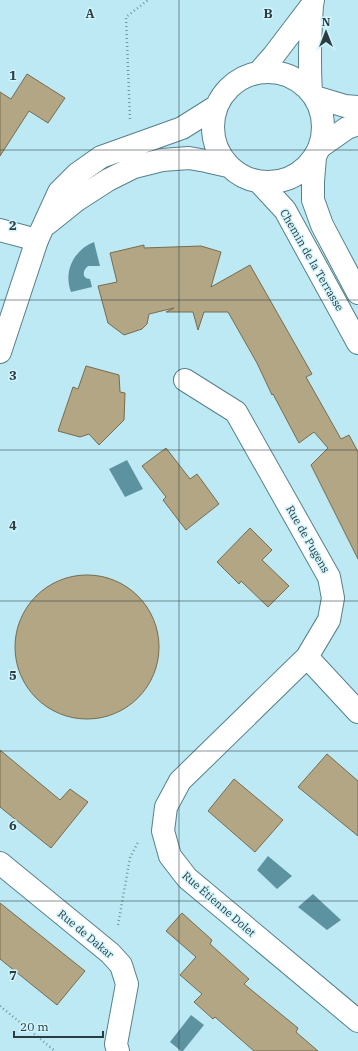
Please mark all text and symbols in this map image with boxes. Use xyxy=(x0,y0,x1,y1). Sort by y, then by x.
text: A xyxy=(85,5,95,22)
text: B xyxy=(263,5,273,22)
north arrow xyxy=(306,12,346,52)
text: N xyxy=(322,15,331,29)
text: 1 xyxy=(9,67,17,84)
street label: Chemin de la Terrasse xyxy=(277,207,347,314)
text: 2 xyxy=(9,217,17,234)
text: 3 xyxy=(9,367,17,384)
street label: Rue de Pugens xyxy=(283,503,333,575)
text: 4 xyxy=(9,517,17,534)
text: 5 xyxy=(9,667,17,684)
text: 6 xyxy=(9,817,17,834)
street label: Rue Étienne Dolet xyxy=(180,868,259,940)
street label: Rue de Dakar xyxy=(55,907,117,962)
text: 7 xyxy=(9,967,17,984)
scale bar xyxy=(14,1013,103,1039)
text: 20 m xyxy=(20,1019,49,1034)

